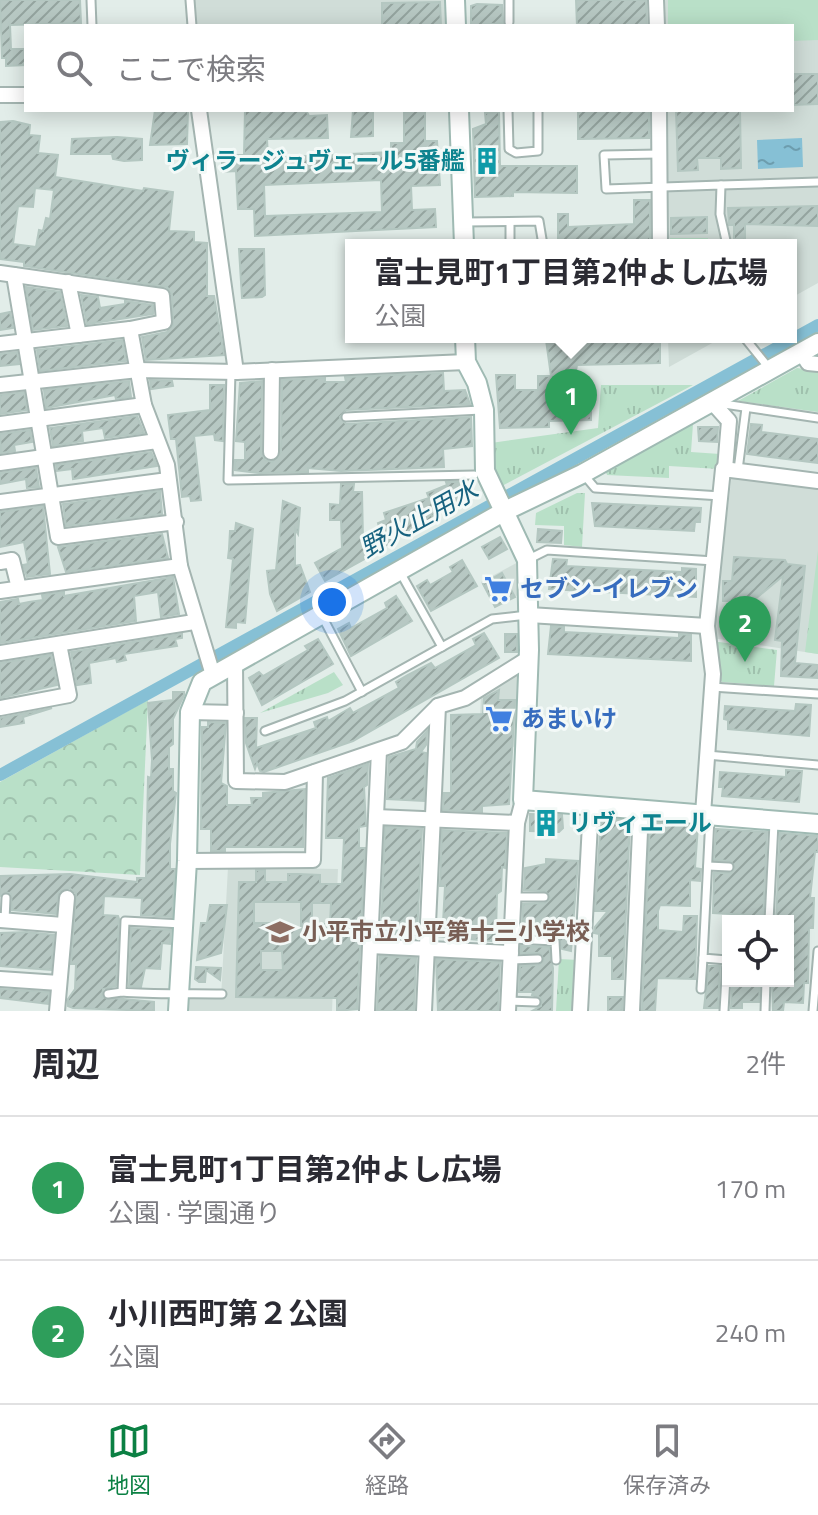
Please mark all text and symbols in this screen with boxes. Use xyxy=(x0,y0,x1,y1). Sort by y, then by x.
search box xyxy=(24,24,794,112)
icon: search xyxy=(52,46,96,90)
text: ここで検索 xyxy=(116,46,266,92)
place label: ヴィラージュヴェール5番艦 xyxy=(166,142,465,178)
building icon: ヴィラージュヴェール5番艦 xyxy=(472,146,502,176)
popup xyxy=(345,239,797,343)
text: 富士見町1丁目第2仲よし広場 xyxy=(374,249,768,295)
text: 公園 xyxy=(374,296,426,335)
pin: 1 xyxy=(545,369,597,435)
water label: 野火止用水 xyxy=(352,469,488,567)
place label: セブン-イレブン xyxy=(520,570,698,606)
supermarket icon: セブン-イレブン xyxy=(483,574,513,604)
your location xyxy=(312,582,352,622)
pin: 2 xyxy=(719,596,771,662)
place label: あまいけ xyxy=(521,700,617,736)
supermarket icon: あまいけ xyxy=(484,704,514,734)
place label: リヴィエール xyxy=(568,804,712,840)
building icon: リヴィエール xyxy=(531,808,561,838)
place label: 小平市立小平第十三小学校 xyxy=(302,913,590,949)
map controls xyxy=(722,915,794,987)
button: locate xyxy=(722,915,794,987)
school or university icon: 小平市立小平第十三小学校 xyxy=(265,917,295,947)
text: 周辺 xyxy=(32,1037,100,1089)
text: 2件 xyxy=(745,1044,786,1083)
text: 富士見町1丁目第2仲よし広場 xyxy=(108,1146,502,1192)
text: 1 xyxy=(51,1169,65,1208)
text: 170 m xyxy=(715,1169,786,1208)
text: 公園 · 学園通り xyxy=(108,1193,281,1232)
text: 小川西町第２公園 xyxy=(108,1290,348,1336)
text: 2 xyxy=(51,1313,65,1352)
text: 240 m xyxy=(715,1313,786,1352)
text: 公園 xyxy=(108,1337,160,1376)
tab: 地図 xyxy=(107,1419,151,1502)
tab: 経路 xyxy=(365,1419,409,1502)
tab: 保存済み xyxy=(623,1419,711,1502)

